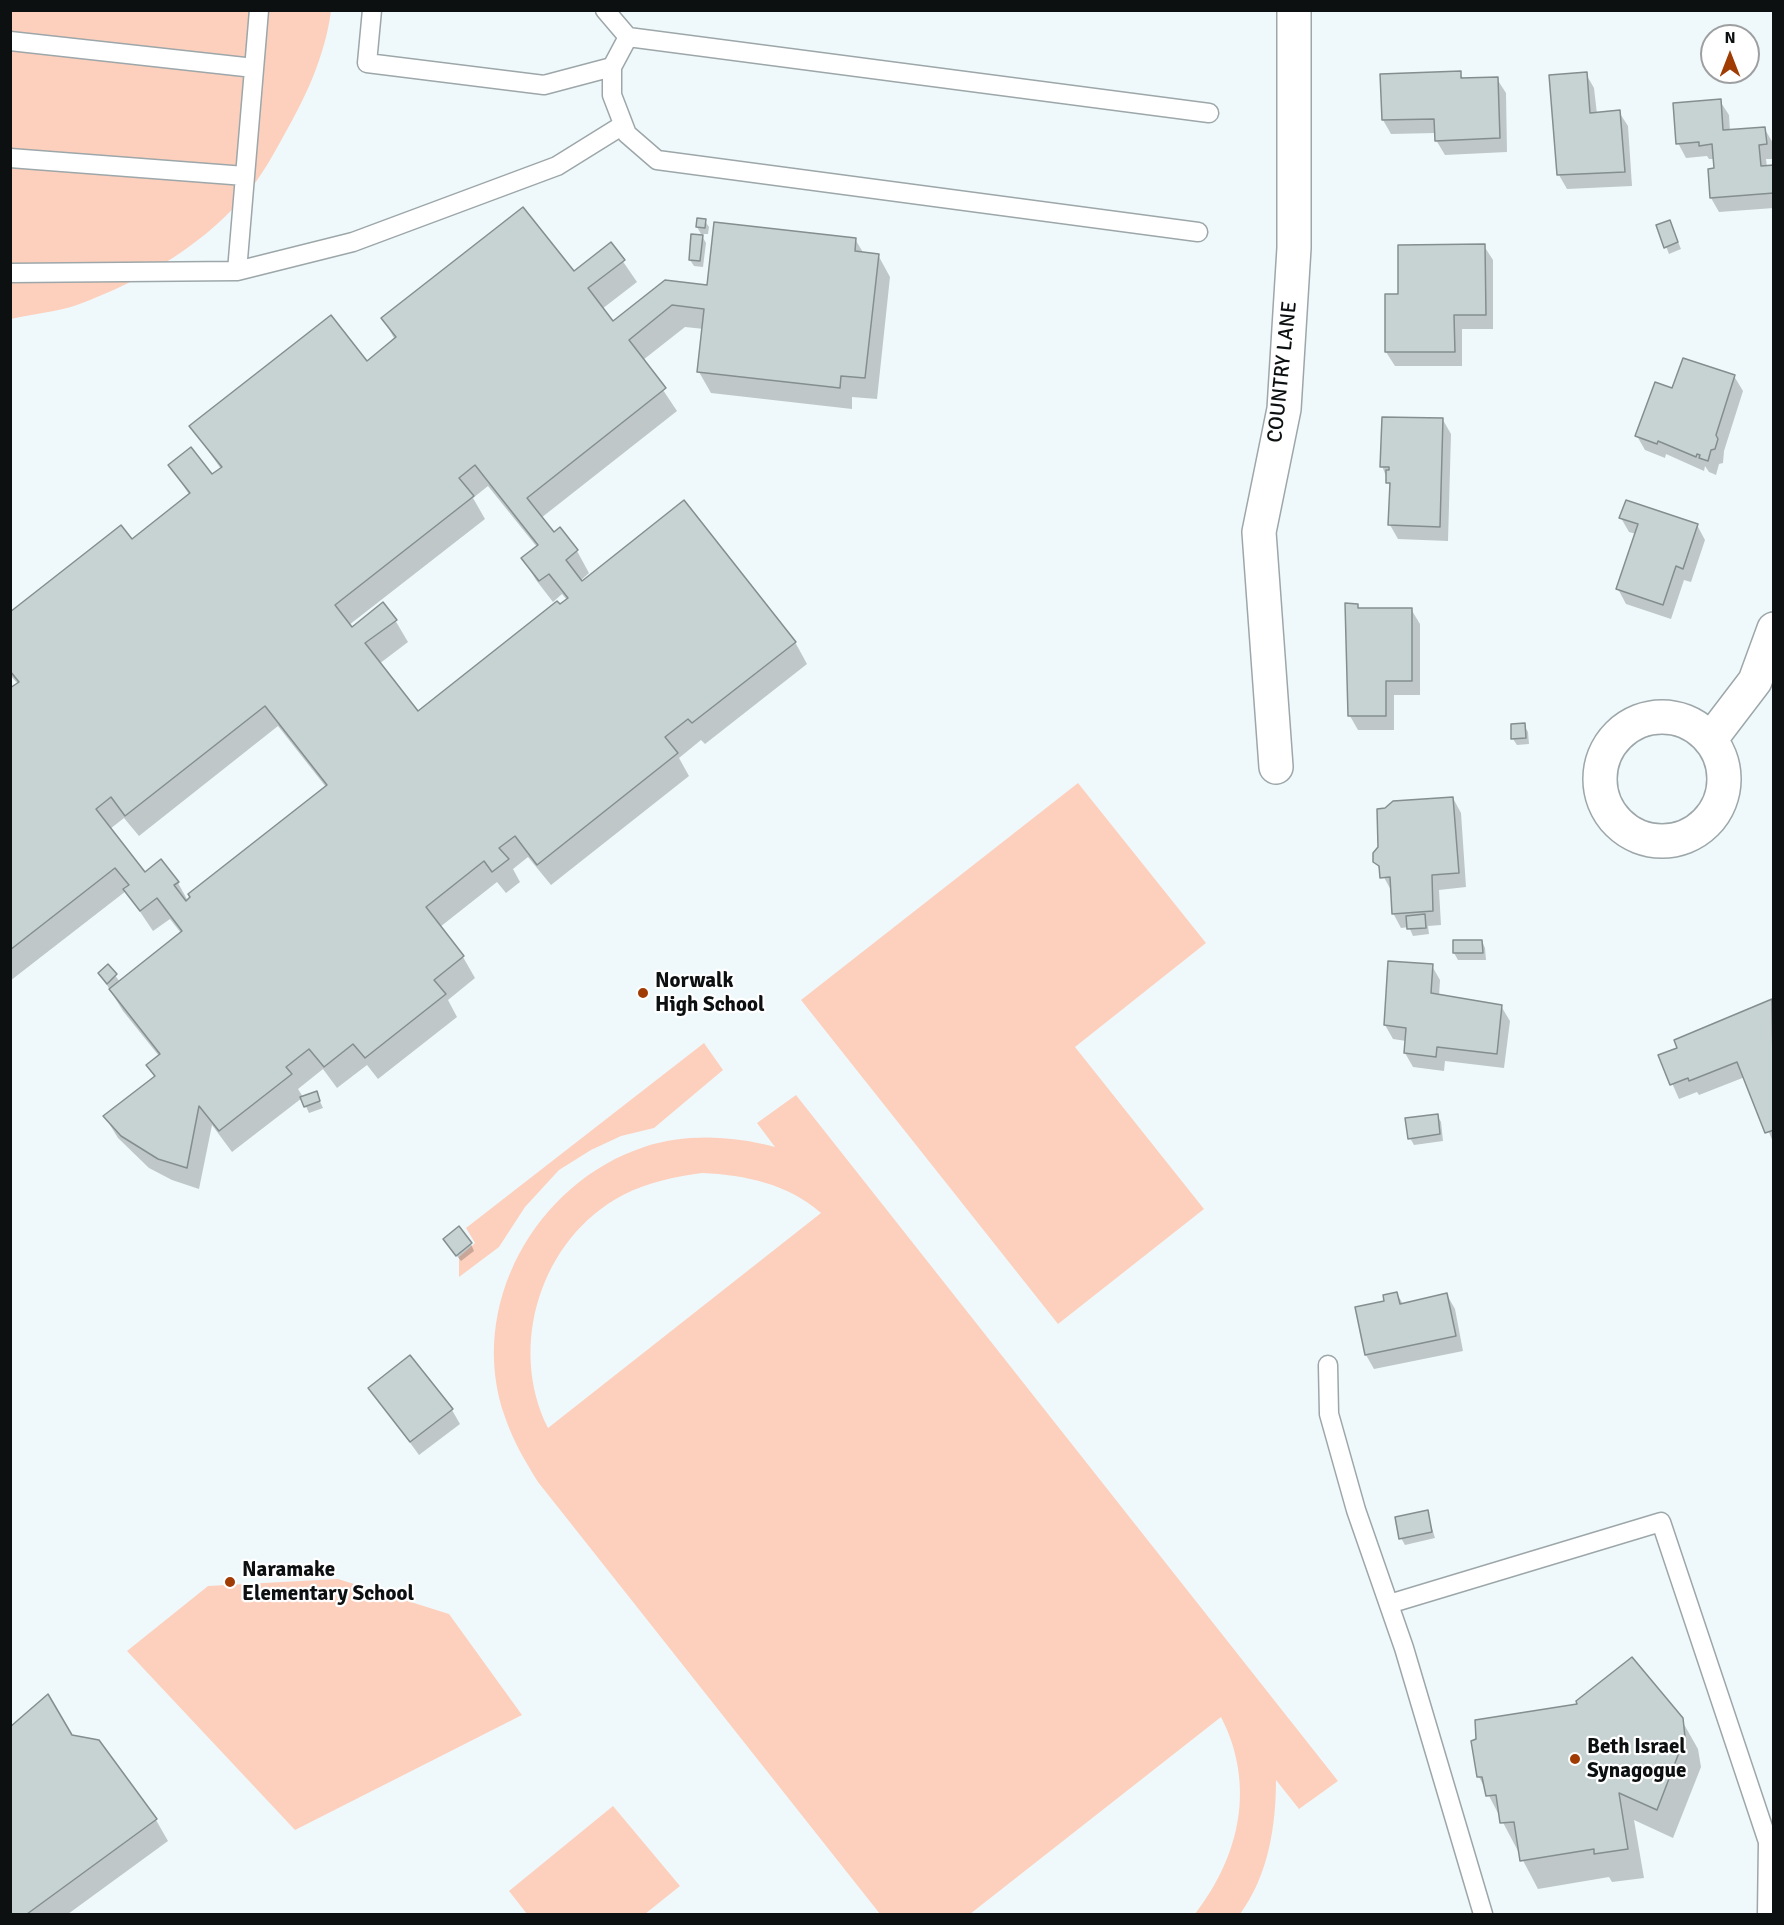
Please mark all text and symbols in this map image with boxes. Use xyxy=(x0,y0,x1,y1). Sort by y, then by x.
north arrow xyxy=(1700,24,1760,84)
text: N xyxy=(1724,28,1736,48)
street label: COUNTRY LANE xyxy=(1263,300,1303,444)
place label: Norwalk High School xyxy=(655,968,765,1018)
marker: Norwalk High School xyxy=(636,986,650,1000)
place label: Naramake Elementary School xyxy=(242,1557,414,1607)
marker: Naramake Elementary School xyxy=(223,1575,237,1589)
place label: Beth Israel Synagogue xyxy=(1587,1734,1686,1784)
marker: Beth Israel Synagogue xyxy=(1568,1752,1582,1766)

